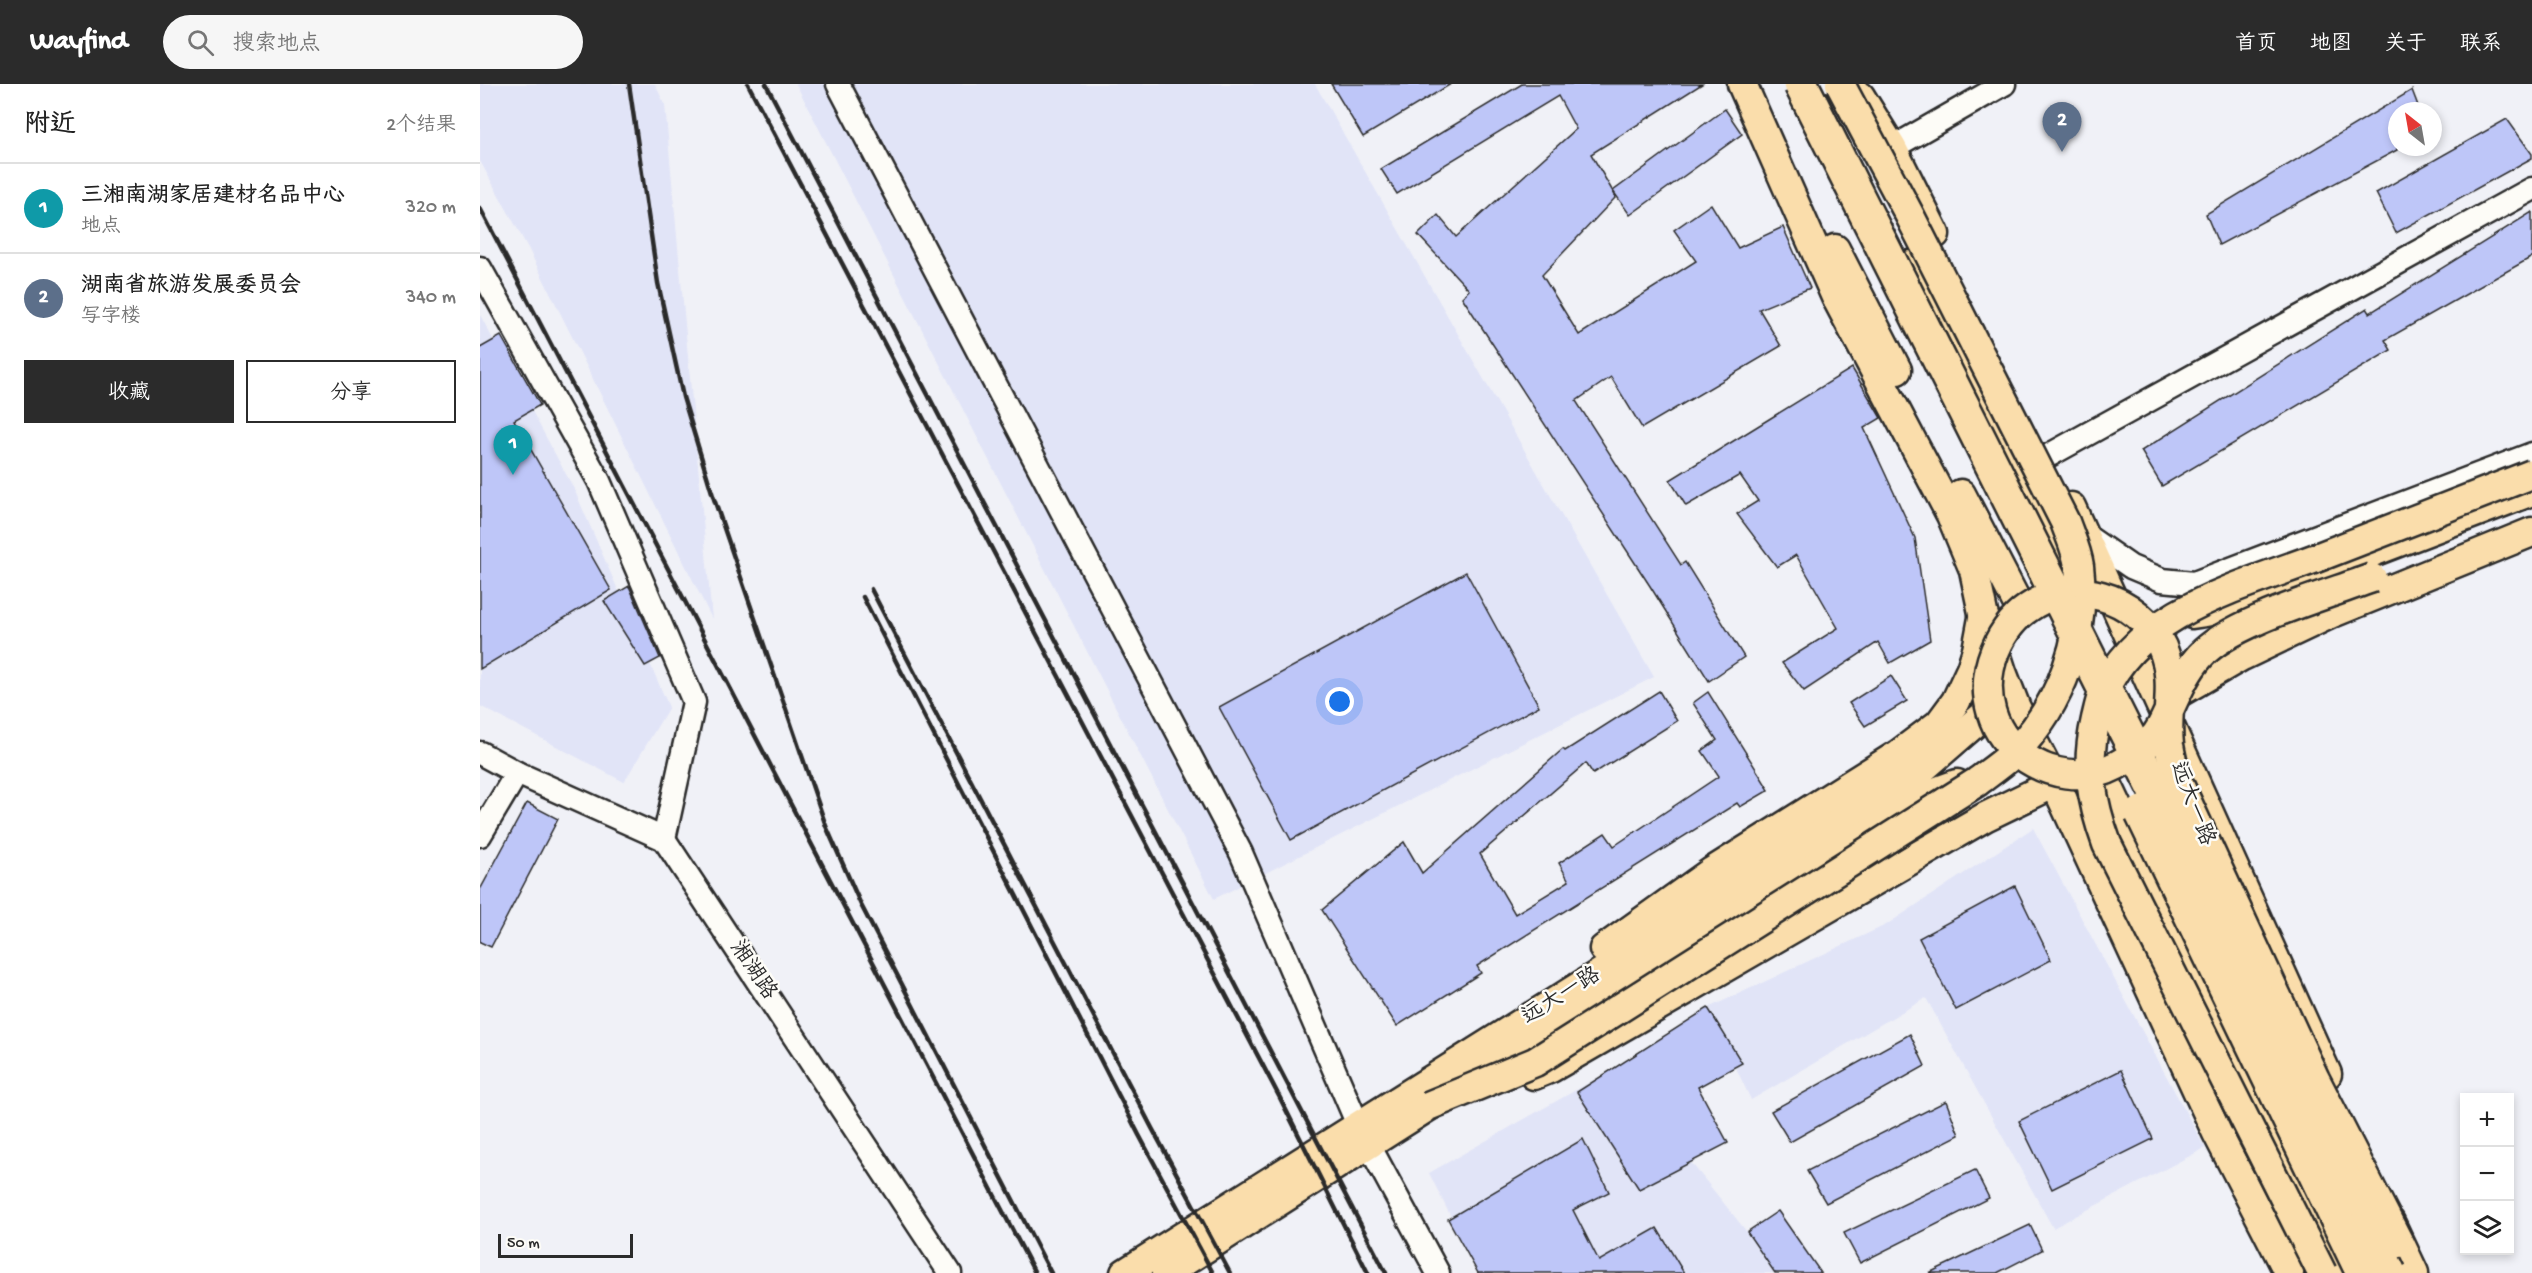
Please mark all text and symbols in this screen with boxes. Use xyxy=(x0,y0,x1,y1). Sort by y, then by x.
search box xyxy=(163,15,583,69)
text: Wayfind xyxy=(30,26,127,59)
icon: search xyxy=(184,26,217,59)
text: 搜索地点 xyxy=(232,32,321,58)
text: 首页 xyxy=(2235,33,2277,58)
text: 地图 xyxy=(2310,33,2352,58)
text: 关于 xyxy=(2385,33,2427,58)
text: 联系 xyxy=(2460,33,2502,58)
north arrow xyxy=(2388,102,2442,156)
pin: 2 xyxy=(2042,103,2082,152)
text: 附近 xyxy=(24,111,76,142)
text: 2个结果 xyxy=(386,115,456,138)
text: 三湘南湖家居建材名品中心 xyxy=(81,184,345,210)
text: 1 xyxy=(39,197,48,220)
text: 320 m xyxy=(406,197,456,220)
text: 地点 xyxy=(81,216,121,239)
text: 湖南省旅游发展委员会 xyxy=(81,274,301,300)
text: 2 xyxy=(39,287,48,310)
text: 340 m xyxy=(406,287,456,310)
text: 写字楼 xyxy=(81,306,141,329)
button: 收藏 xyxy=(24,360,234,423)
button: 分享 xyxy=(246,360,456,423)
pin: 1 xyxy=(494,426,532,475)
your location xyxy=(1325,687,1354,716)
street label: 远大一路 xyxy=(2163,758,2221,850)
street label: 湘湖路 xyxy=(723,935,783,1006)
street label: 远大一路 xyxy=(1517,961,1606,1031)
map controls xyxy=(2460,1093,2514,1255)
button: + xyxy=(2460,1093,2514,1147)
button: − xyxy=(2460,1147,2514,1201)
button: layers xyxy=(2460,1201,2514,1255)
scale bar xyxy=(498,1231,633,1258)
text: 50 m xyxy=(507,1235,540,1254)

